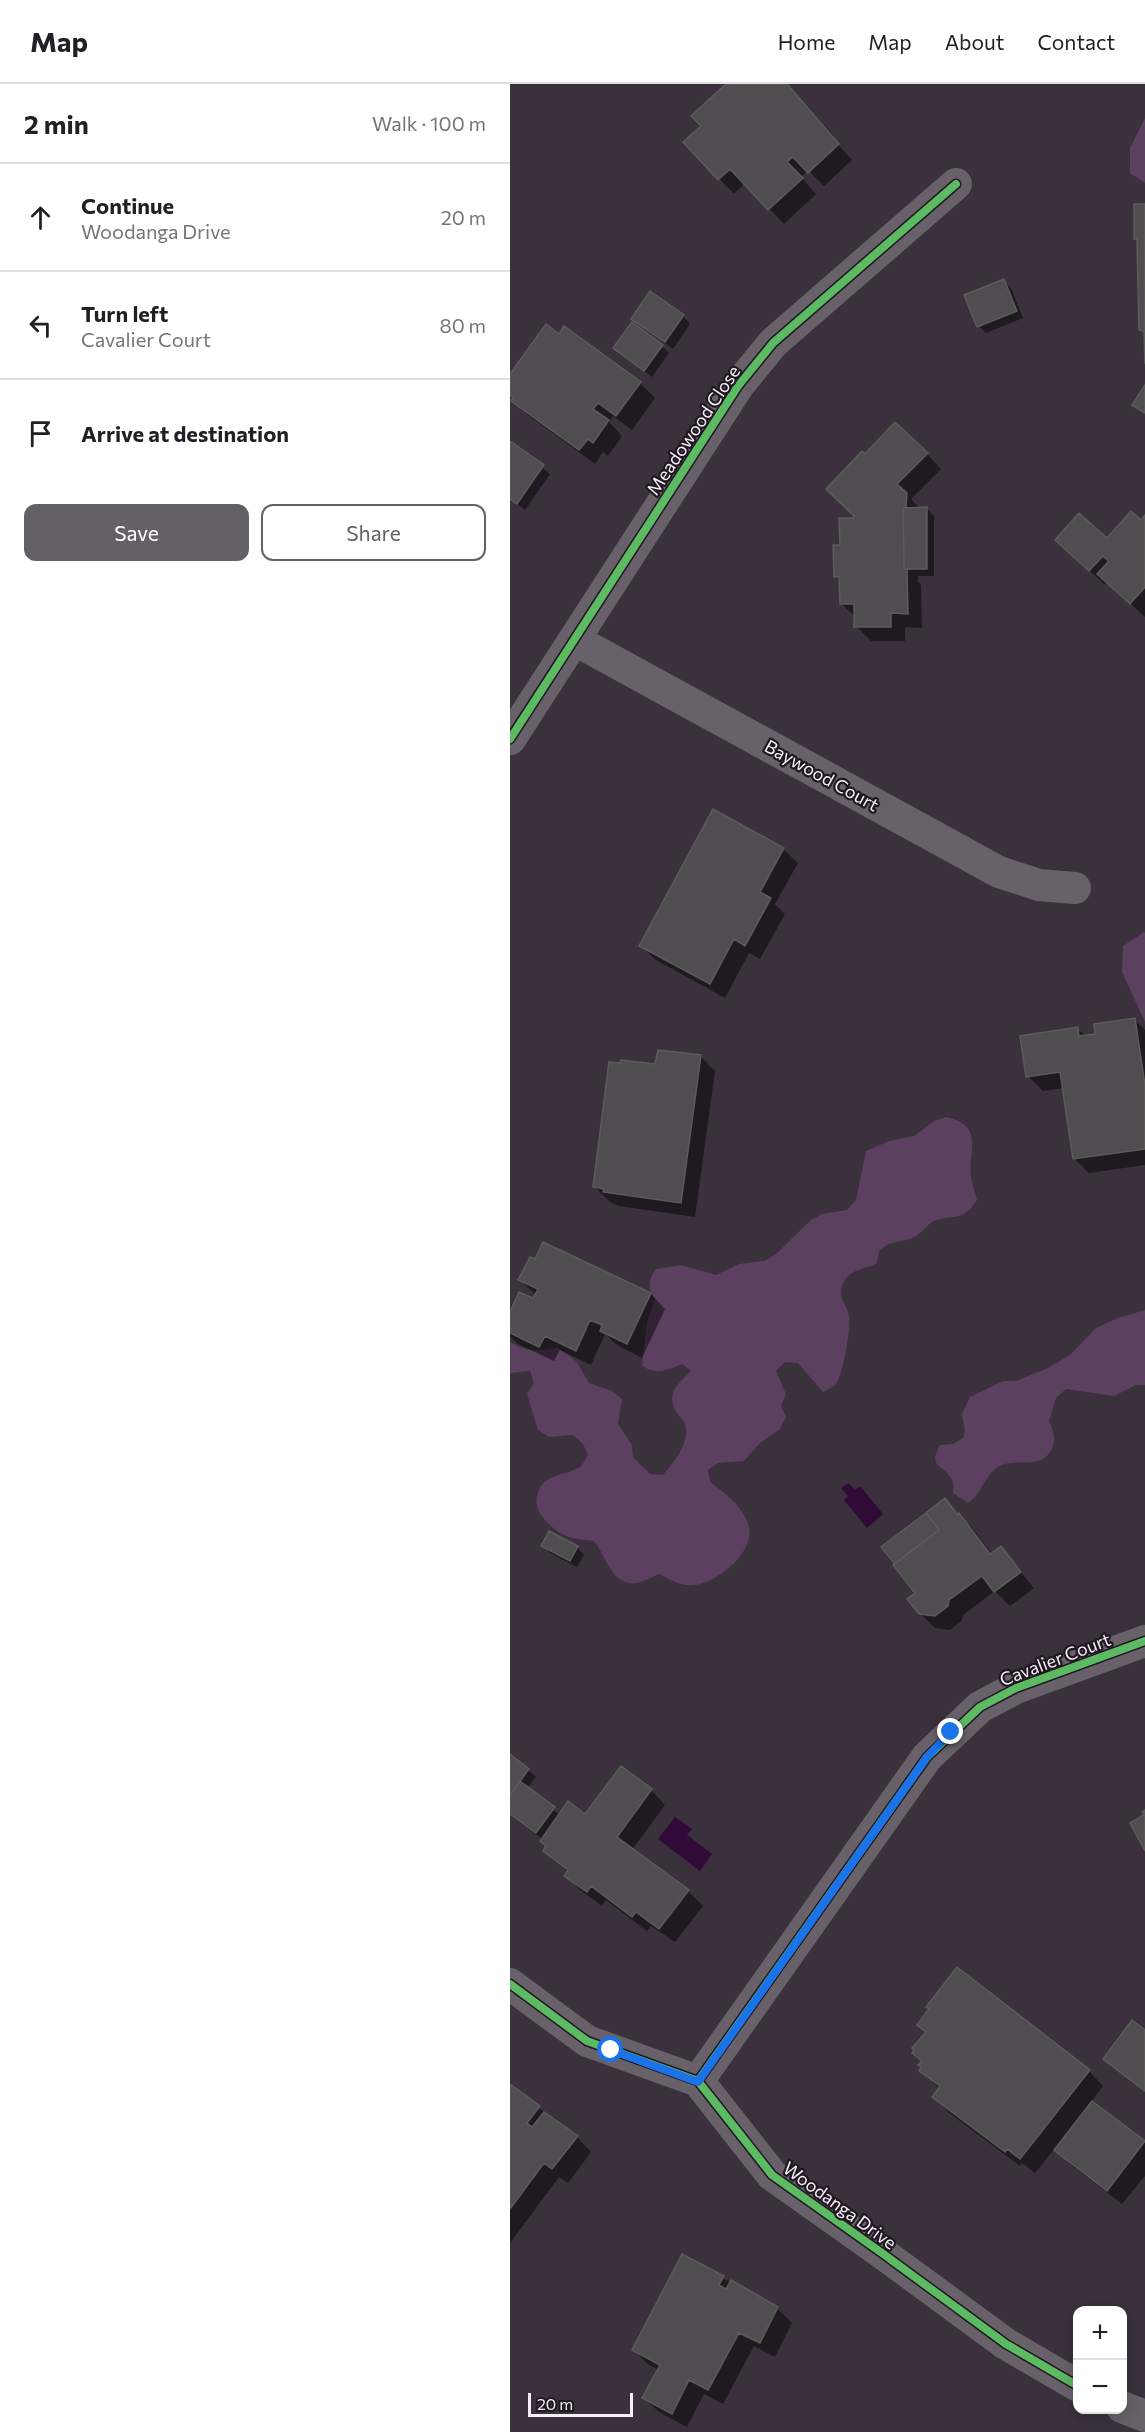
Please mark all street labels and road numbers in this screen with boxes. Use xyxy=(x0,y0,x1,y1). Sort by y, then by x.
street label: Meadowood Close xyxy=(642,361,744,499)
street label: Baywood Court xyxy=(761,735,883,815)
street label: Cavalier Court xyxy=(996,1628,1114,1690)
street label: Woodanga Drive xyxy=(779,2157,901,2253)

